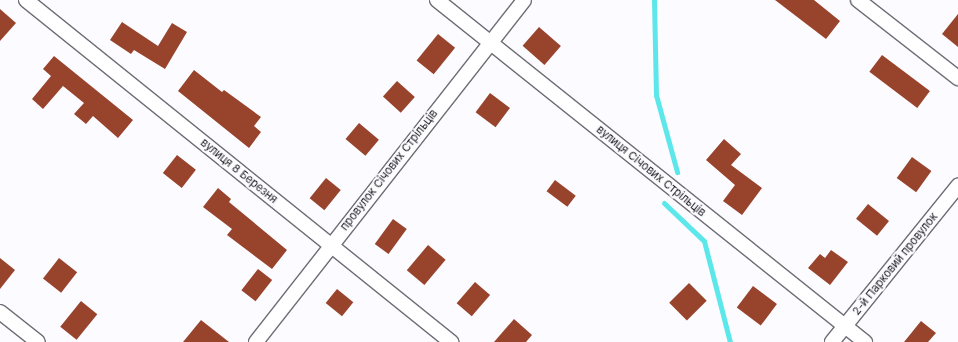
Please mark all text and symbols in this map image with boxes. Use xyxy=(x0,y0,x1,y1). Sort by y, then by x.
street label: провулок Січових Стрільців xyxy=(338,107,440,233)
street label: вулиця Січових Стрільців xyxy=(594,123,708,219)
street label: вулиця 8 Березня xyxy=(198,136,280,206)
street label: 2-й Парковий провулок xyxy=(850,210,940,318)

